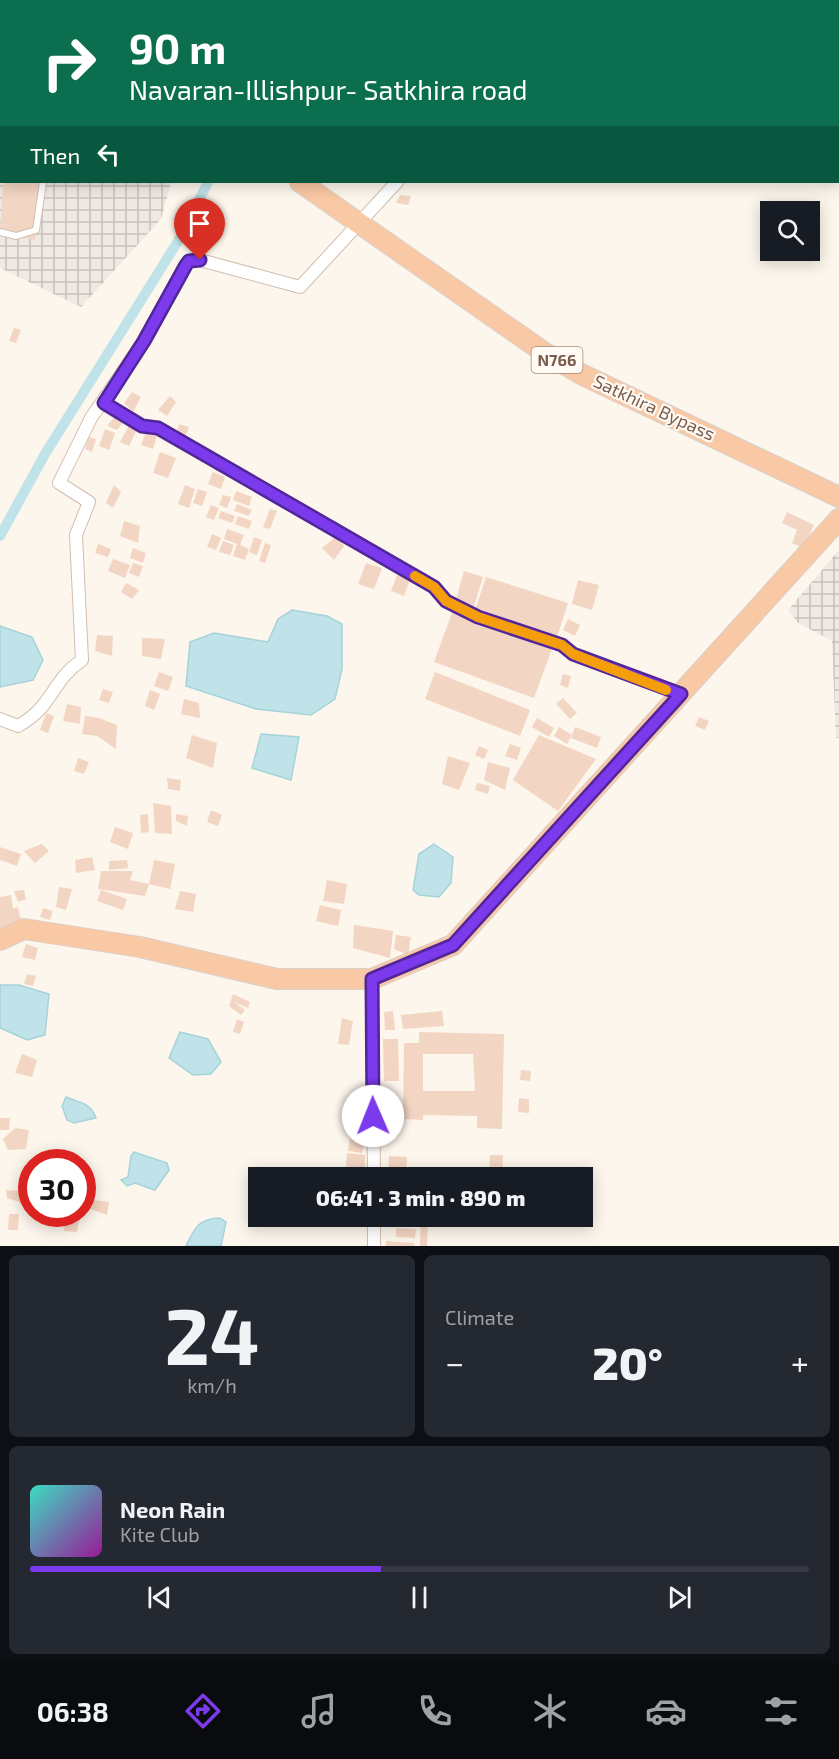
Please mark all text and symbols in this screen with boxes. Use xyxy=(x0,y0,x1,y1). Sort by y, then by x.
text: 90 m xyxy=(129,22,226,72)
icon: right xyxy=(30,24,108,102)
text: Navaran-Illishpur- Satkhira road xyxy=(129,73,527,105)
icon: left xyxy=(92,138,125,171)
text: Then xyxy=(30,142,80,168)
pin xyxy=(174,198,225,260)
map controls xyxy=(760,201,820,261)
button: search xyxy=(760,201,820,261)
icon: arrive xyxy=(183,207,216,240)
road number: N766 xyxy=(532,347,582,373)
street label: Satkhira Bypass xyxy=(590,369,719,445)
position arrow xyxy=(341,1084,405,1148)
speed limit sign: 30 xyxy=(18,1149,96,1227)
text: 06:41 · 3 min · 890 m xyxy=(316,1184,525,1210)
text: 24 xyxy=(164,1287,260,1381)
text: Climate xyxy=(445,1305,514,1329)
text: 20° xyxy=(592,1335,663,1389)
text: − xyxy=(445,1342,464,1382)
text: + xyxy=(791,1342,809,1382)
text: km/h xyxy=(187,1373,237,1397)
text: Neon Rain xyxy=(120,1496,225,1522)
text: Kite Club xyxy=(120,1522,200,1546)
icon: previous xyxy=(143,1581,176,1614)
icon: pause xyxy=(403,1581,436,1614)
icon: next xyxy=(663,1581,696,1614)
icon: directions xyxy=(182,1690,224,1732)
icon: music xyxy=(298,1690,340,1732)
icon: phone xyxy=(414,1690,456,1732)
icon: climate xyxy=(529,1690,571,1732)
icon: car xyxy=(645,1690,687,1732)
icon: filters xyxy=(760,1690,802,1732)
text: 06:38 xyxy=(37,1695,109,1727)

